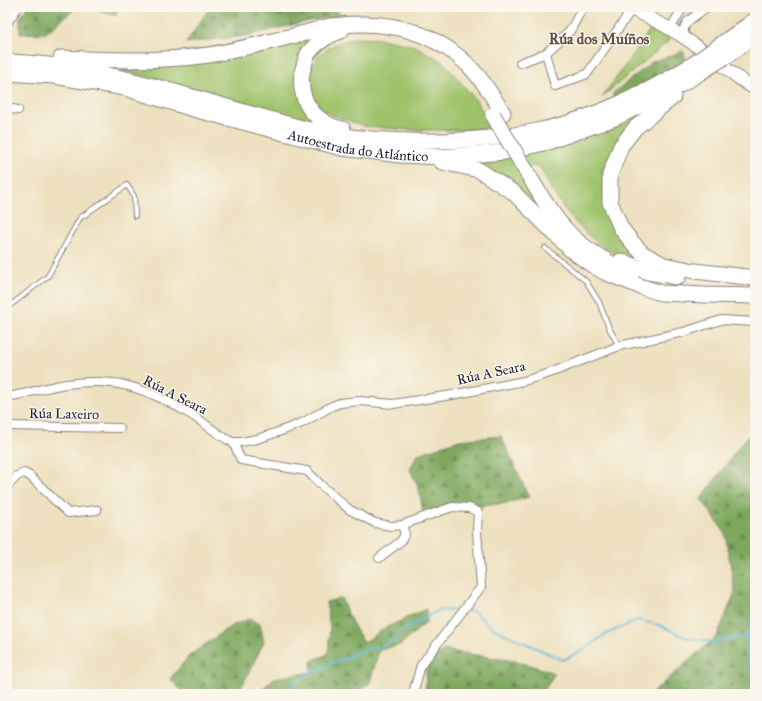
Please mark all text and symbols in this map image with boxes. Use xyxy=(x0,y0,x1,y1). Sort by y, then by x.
district label: Rúa dos Muíños xyxy=(549,30,650,48)
street label: Autoestrada do Atlántico xyxy=(285,125,429,165)
street label: Rúa A Seara xyxy=(455,357,527,389)
street label: Rúa A Seara xyxy=(140,372,210,418)
street label: Rúa Laxeiro xyxy=(29,405,99,423)

